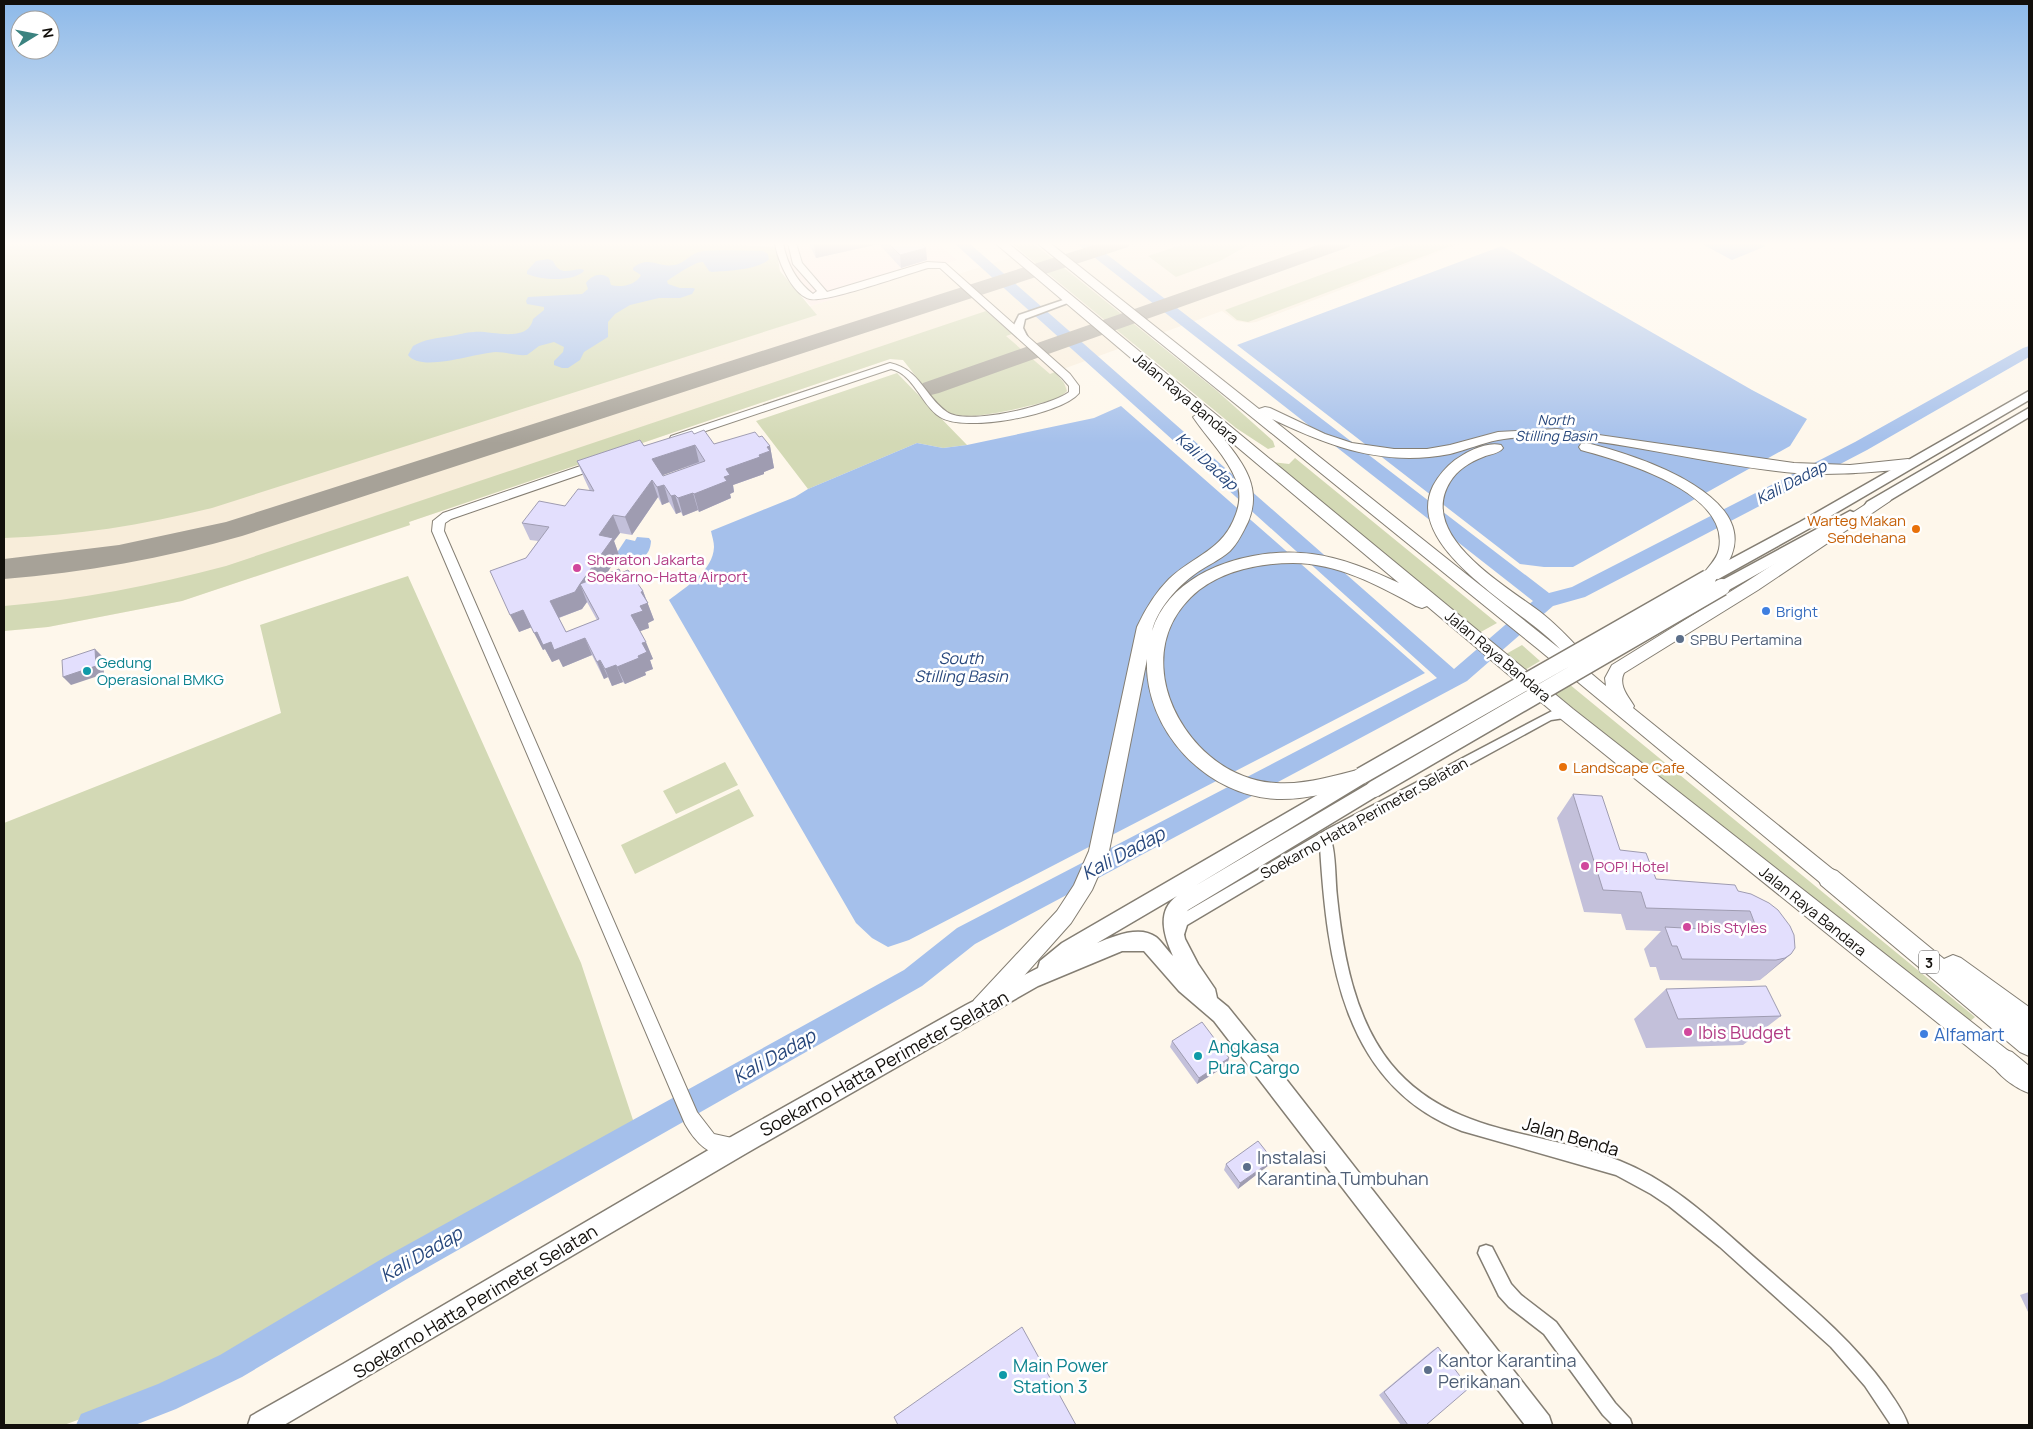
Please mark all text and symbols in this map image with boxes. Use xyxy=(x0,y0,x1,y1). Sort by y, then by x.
north arrow xyxy=(10,10,60,60)
text: N xyxy=(38,26,59,39)
street label: Jalan Raya Bandara xyxy=(1129,347,1243,449)
water label: North Stilling Basin xyxy=(1515,410,1598,445)
water label: Kali Dadap xyxy=(1171,427,1244,496)
water label: Kali Dadap xyxy=(1752,454,1831,509)
place label: Warteg Makan Sendehana xyxy=(1807,510,1906,548)
marker: Warteg Makan Sendehana xyxy=(1910,523,1922,535)
place label: Sheraton Jakarta Soekarno-Hatta Airport xyxy=(587,549,748,587)
marker: Sheraton Jakarta Soekarno-Hatta Airport xyxy=(571,562,583,574)
place label: Bright xyxy=(1776,601,1818,622)
street label: Jalan Raya Bandara xyxy=(1441,605,1555,707)
marker: Bright xyxy=(1760,605,1772,617)
place label: SPBU Pertamina xyxy=(1690,629,1802,650)
marker: SPBU Pertamina xyxy=(1674,633,1686,645)
water label: South Stilling Basin xyxy=(914,647,1008,687)
place label: Gedung Operasional BMKG xyxy=(97,652,224,690)
marker: Gedung Operasional BMKG xyxy=(81,665,93,677)
street label: Soekarno Hatta Perimeter Selatan xyxy=(1257,752,1471,884)
place label: Landscape Cafe xyxy=(1573,757,1685,778)
marker: Landscape Cafe xyxy=(1557,761,1569,773)
water label: Kali Dadap xyxy=(1077,819,1171,886)
place label: POP! Hotel xyxy=(1595,856,1669,877)
marker: POP! Hotel xyxy=(1579,860,1591,872)
street label: Jalan Raya Bandara xyxy=(1755,861,1871,961)
place label: Ibis Styles xyxy=(1697,917,1767,938)
marker: Ibis Styles xyxy=(1681,921,1693,933)
road number: 3 xyxy=(1919,950,1939,974)
street label: Soekarno Hatta Perimeter Selatan xyxy=(755,984,1013,1142)
place label: Ibis Budget xyxy=(1698,1020,1791,1044)
water label: Kali Dadap xyxy=(728,1022,822,1089)
place label: Alfamart xyxy=(1934,1022,2005,1046)
marker: Ibis Budget xyxy=(1682,1026,1694,1038)
marker: Alfamart xyxy=(1918,1028,1930,1040)
place label: Angkasa Pura Cargo xyxy=(1208,1034,1300,1079)
marker: Angkasa Pura Cargo xyxy=(1192,1050,1204,1062)
street label: Jalan Benda xyxy=(1520,1111,1622,1161)
place label: Instalasi Karantina Tumbuhan xyxy=(1257,1145,1429,1190)
marker: Instalasi Karantina Tumbuhan xyxy=(1241,1161,1253,1173)
street label: Soekarno Hatta Perimeter Selatan xyxy=(348,1218,602,1384)
water label: Kali Dadap xyxy=(375,1219,468,1288)
place label: Kantor Karantina Perikanan xyxy=(1438,1348,1577,1393)
place label: Main Power Station 3 xyxy=(1013,1353,1109,1398)
marker: Kantor Karantina Perikanan xyxy=(1422,1364,1434,1376)
marker: Main Power Station 3 xyxy=(997,1369,1009,1381)

